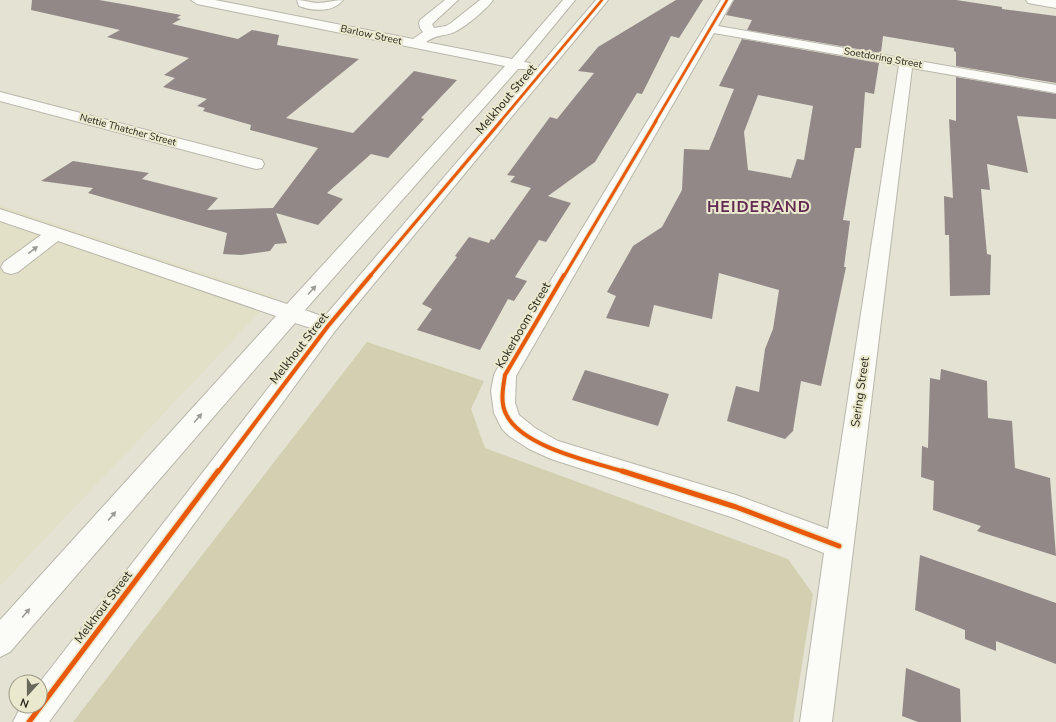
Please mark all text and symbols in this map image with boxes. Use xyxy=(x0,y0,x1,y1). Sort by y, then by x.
street label: Barlow Street xyxy=(339,22,403,48)
street label: Soetdoring Street xyxy=(843,44,924,72)
street label: Melkhout Street xyxy=(472,60,540,137)
street label: Nettie Thatcher Street xyxy=(78,110,178,150)
district label: HEIDERAND xyxy=(707,196,811,218)
one-way arrow xyxy=(28,246,39,254)
street label: Kokerboom Street xyxy=(492,278,555,371)
one-way arrow xyxy=(307,285,317,295)
street label: Melkhout Street xyxy=(266,308,332,387)
street label: Sering Street xyxy=(847,355,873,428)
one-way arrow xyxy=(193,414,202,423)
one-way arrow xyxy=(107,511,117,521)
street label: Melkhout Street xyxy=(71,567,136,646)
one-way arrow xyxy=(21,608,30,619)
north arrow xyxy=(8,674,48,714)
text: N xyxy=(18,694,31,711)

